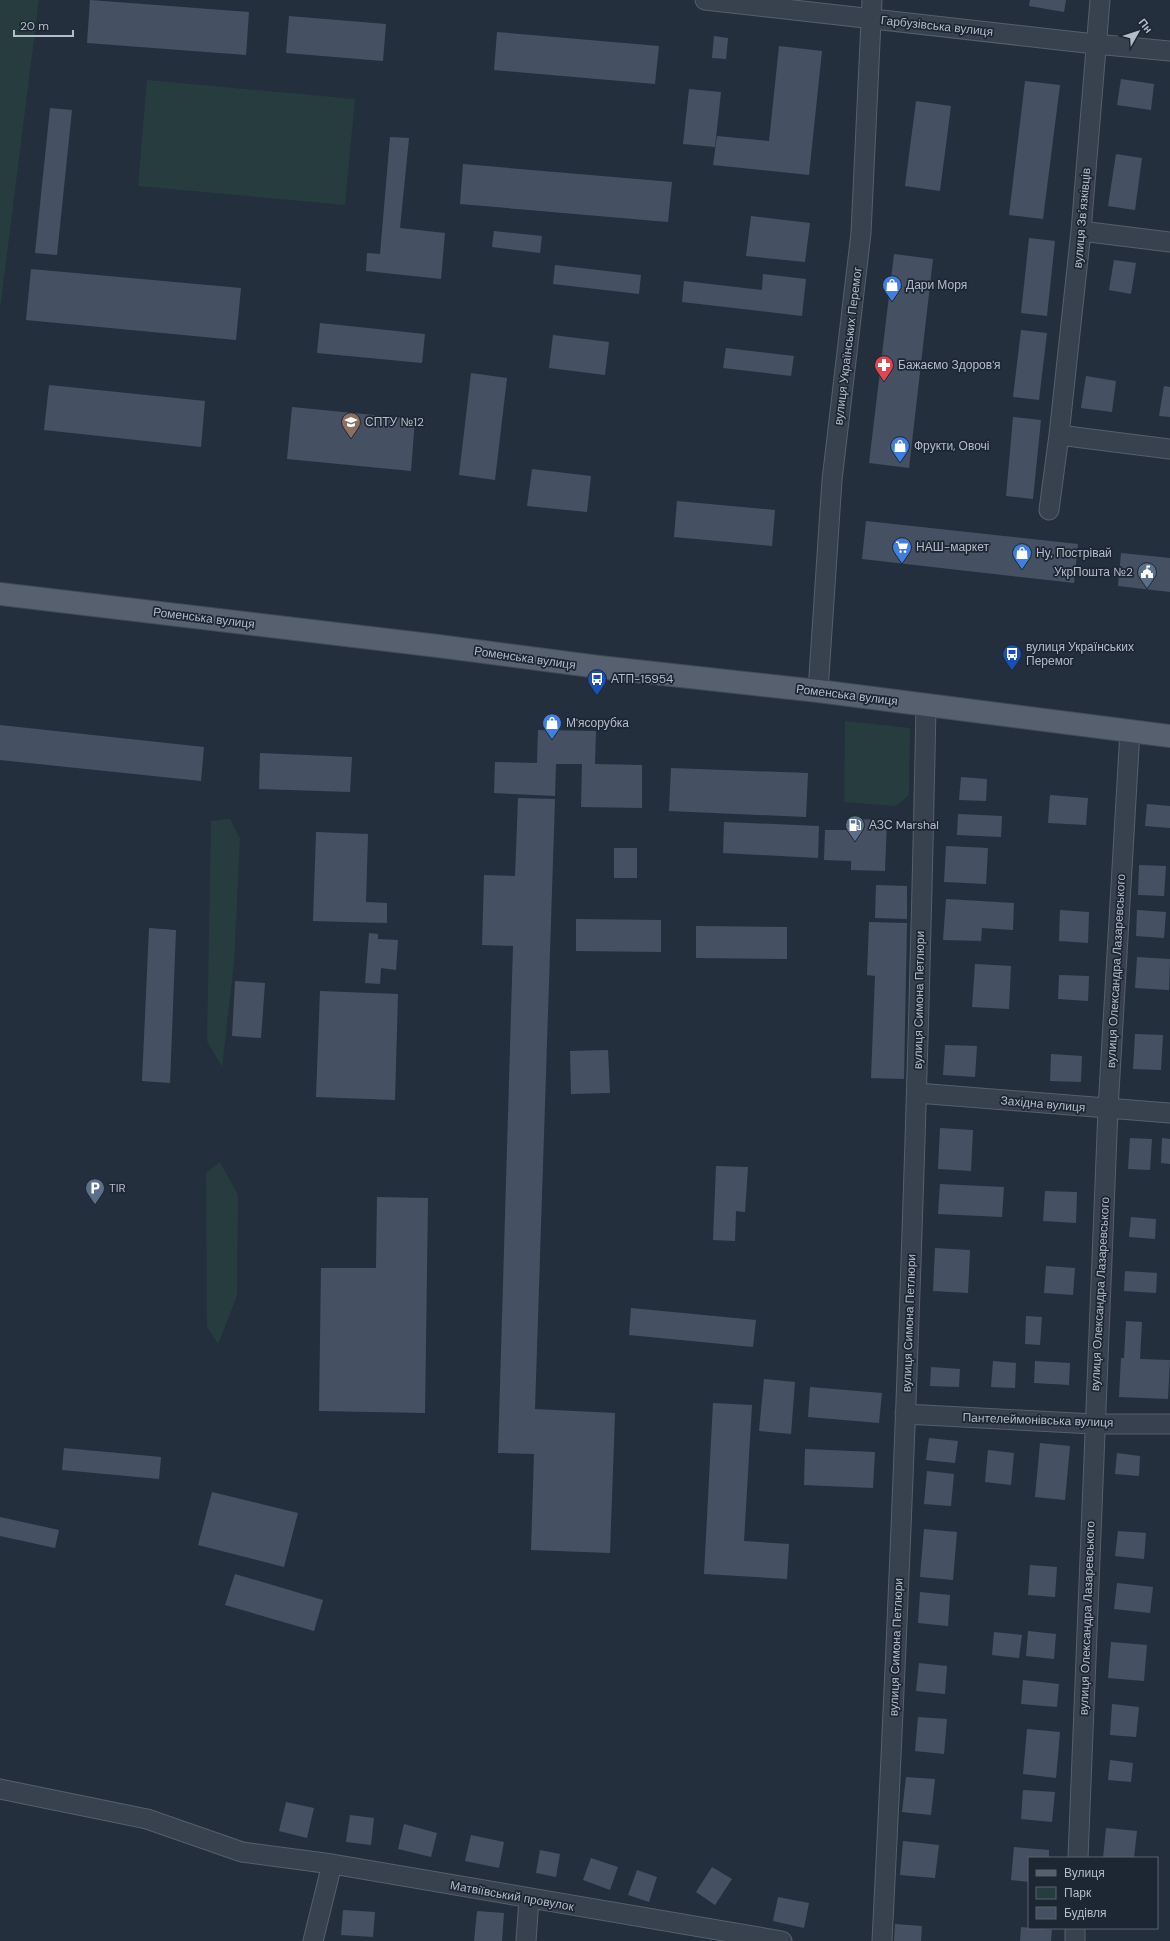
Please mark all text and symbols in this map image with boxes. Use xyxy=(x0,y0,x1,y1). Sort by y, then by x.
scale bar xyxy=(14,12,73,38)
street label: Гарбузівська вулиця xyxy=(880,12,994,40)
north arrow xyxy=(1118,12,1158,52)
text: Пн xyxy=(1136,16,1156,36)
text: 20 m xyxy=(20,18,49,34)
street label: вулиця Звʼязківців xyxy=(1070,167,1094,269)
street label: вулиця Українських Перемог xyxy=(830,265,866,426)
shop icon: Дари Моря xyxy=(881,274,903,302)
place label: Дари Моря xyxy=(906,277,967,293)
pharmacy icon: Бажаємо Здоров'я xyxy=(873,354,895,382)
place label: Бажаємо Здоров'я xyxy=(898,357,1001,373)
school or university icon: СПТУ №12 xyxy=(340,411,362,439)
place label: СПТУ №12 xyxy=(365,414,424,430)
shop icon: Фрукти, Овочі xyxy=(889,435,911,463)
place label: Фрукти, Овочі xyxy=(914,438,990,454)
supermarket icon: НАШ-маркет xyxy=(891,536,913,564)
place label: НАШ-маркет xyxy=(916,539,989,555)
shop icon: Ну, Пострівай xyxy=(1011,542,1033,570)
place label: Ну, Пострівай xyxy=(1036,545,1112,561)
public building icon: УкрПошта №2 xyxy=(1136,561,1158,589)
place label: УкрПошта №2 xyxy=(1054,564,1133,580)
street label: Роменська вулиця xyxy=(152,604,256,632)
place label: вулиця Українських Перемог xyxy=(1026,639,1134,669)
street label: Роменська вулиця xyxy=(473,643,577,673)
bus stop icon: вулиця Українських Перемог xyxy=(1001,643,1023,671)
bus stop icon: АТП-15954 xyxy=(586,668,608,696)
place label: АТП-15954 xyxy=(611,671,673,687)
street label: Роменська вулиця xyxy=(795,681,899,709)
shop icon: М'ясорубка xyxy=(541,712,563,740)
place label: М'ясорубка xyxy=(566,715,629,731)
fuel station icon: АЗС Marshal xyxy=(844,814,866,842)
place label: АЗС Marshal xyxy=(869,817,939,833)
street label: вулиця Олександра Лазаревського xyxy=(1103,873,1129,1069)
street label: вулиця Симона Петлюри xyxy=(910,931,928,1069)
street label: Західна вулиця xyxy=(1000,1092,1086,1116)
parking icon: TIR xyxy=(84,1177,106,1205)
place label: TIR xyxy=(109,1180,126,1196)
street label: вулиця Олександра Лазаревського xyxy=(1087,1196,1113,1392)
street label: вулиця Симона Петлюри xyxy=(899,1254,919,1392)
street label: Пантелеймонівська вулиця xyxy=(962,1409,1114,1431)
street label: вулиця Олександра Лазаревського xyxy=(1076,1520,1098,1715)
street label: вулиця Симона Петлюри xyxy=(886,1578,906,1716)
legend xyxy=(1028,1857,1158,1929)
text: Вулиця xyxy=(1064,1865,1105,1881)
street label: Матвіївський провулок xyxy=(449,1877,576,1915)
text: Парк xyxy=(1064,1885,1092,1901)
text: Будівля xyxy=(1064,1905,1106,1921)

